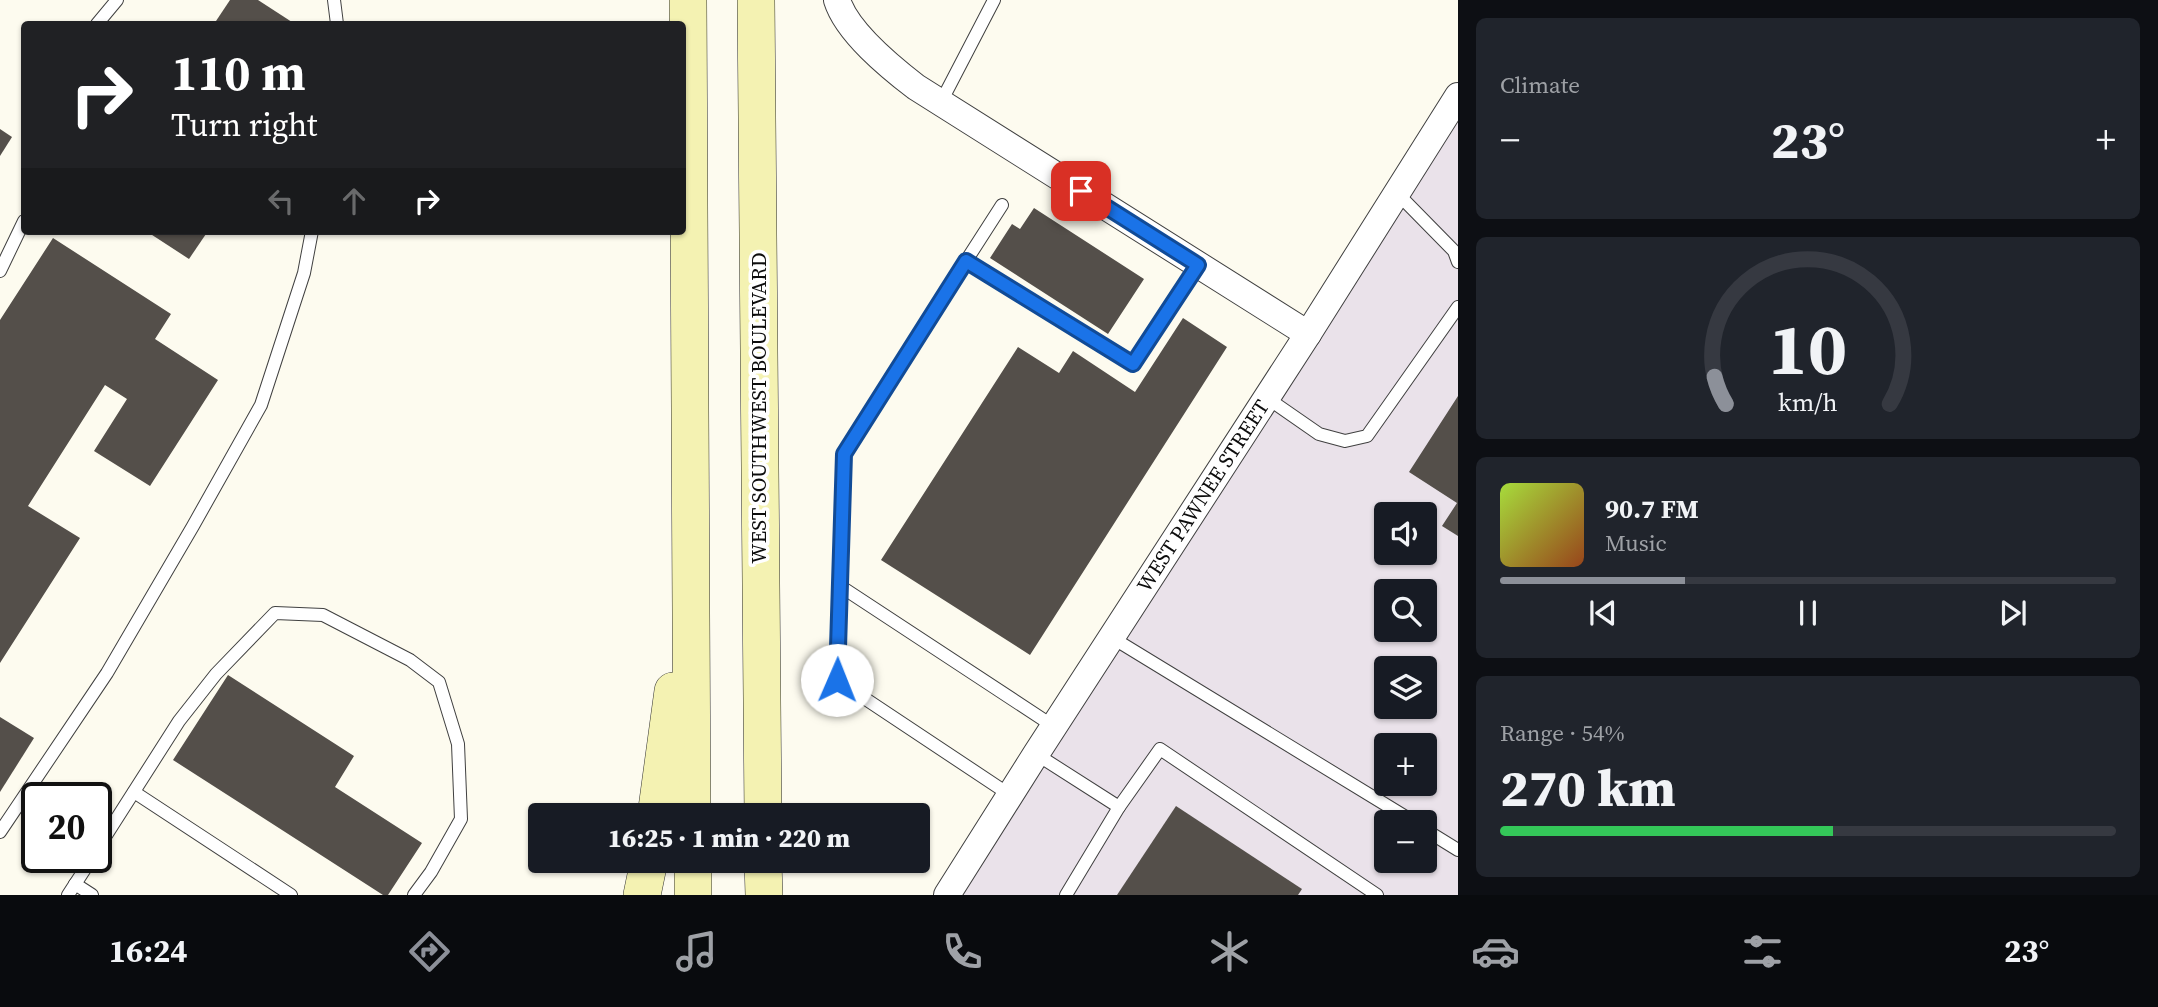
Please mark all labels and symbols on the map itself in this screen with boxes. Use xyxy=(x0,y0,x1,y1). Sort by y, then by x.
pin xyxy=(1051,161,1111,221)
street label: WEST SOUTHWEST BOULEVARD xyxy=(744,252,773,564)
street label: WEST PAWNEE STREET xyxy=(1129,394,1276,597)
position arrow xyxy=(800,643,874,717)
speed limit sign: 20 xyxy=(21,782,112,873)

